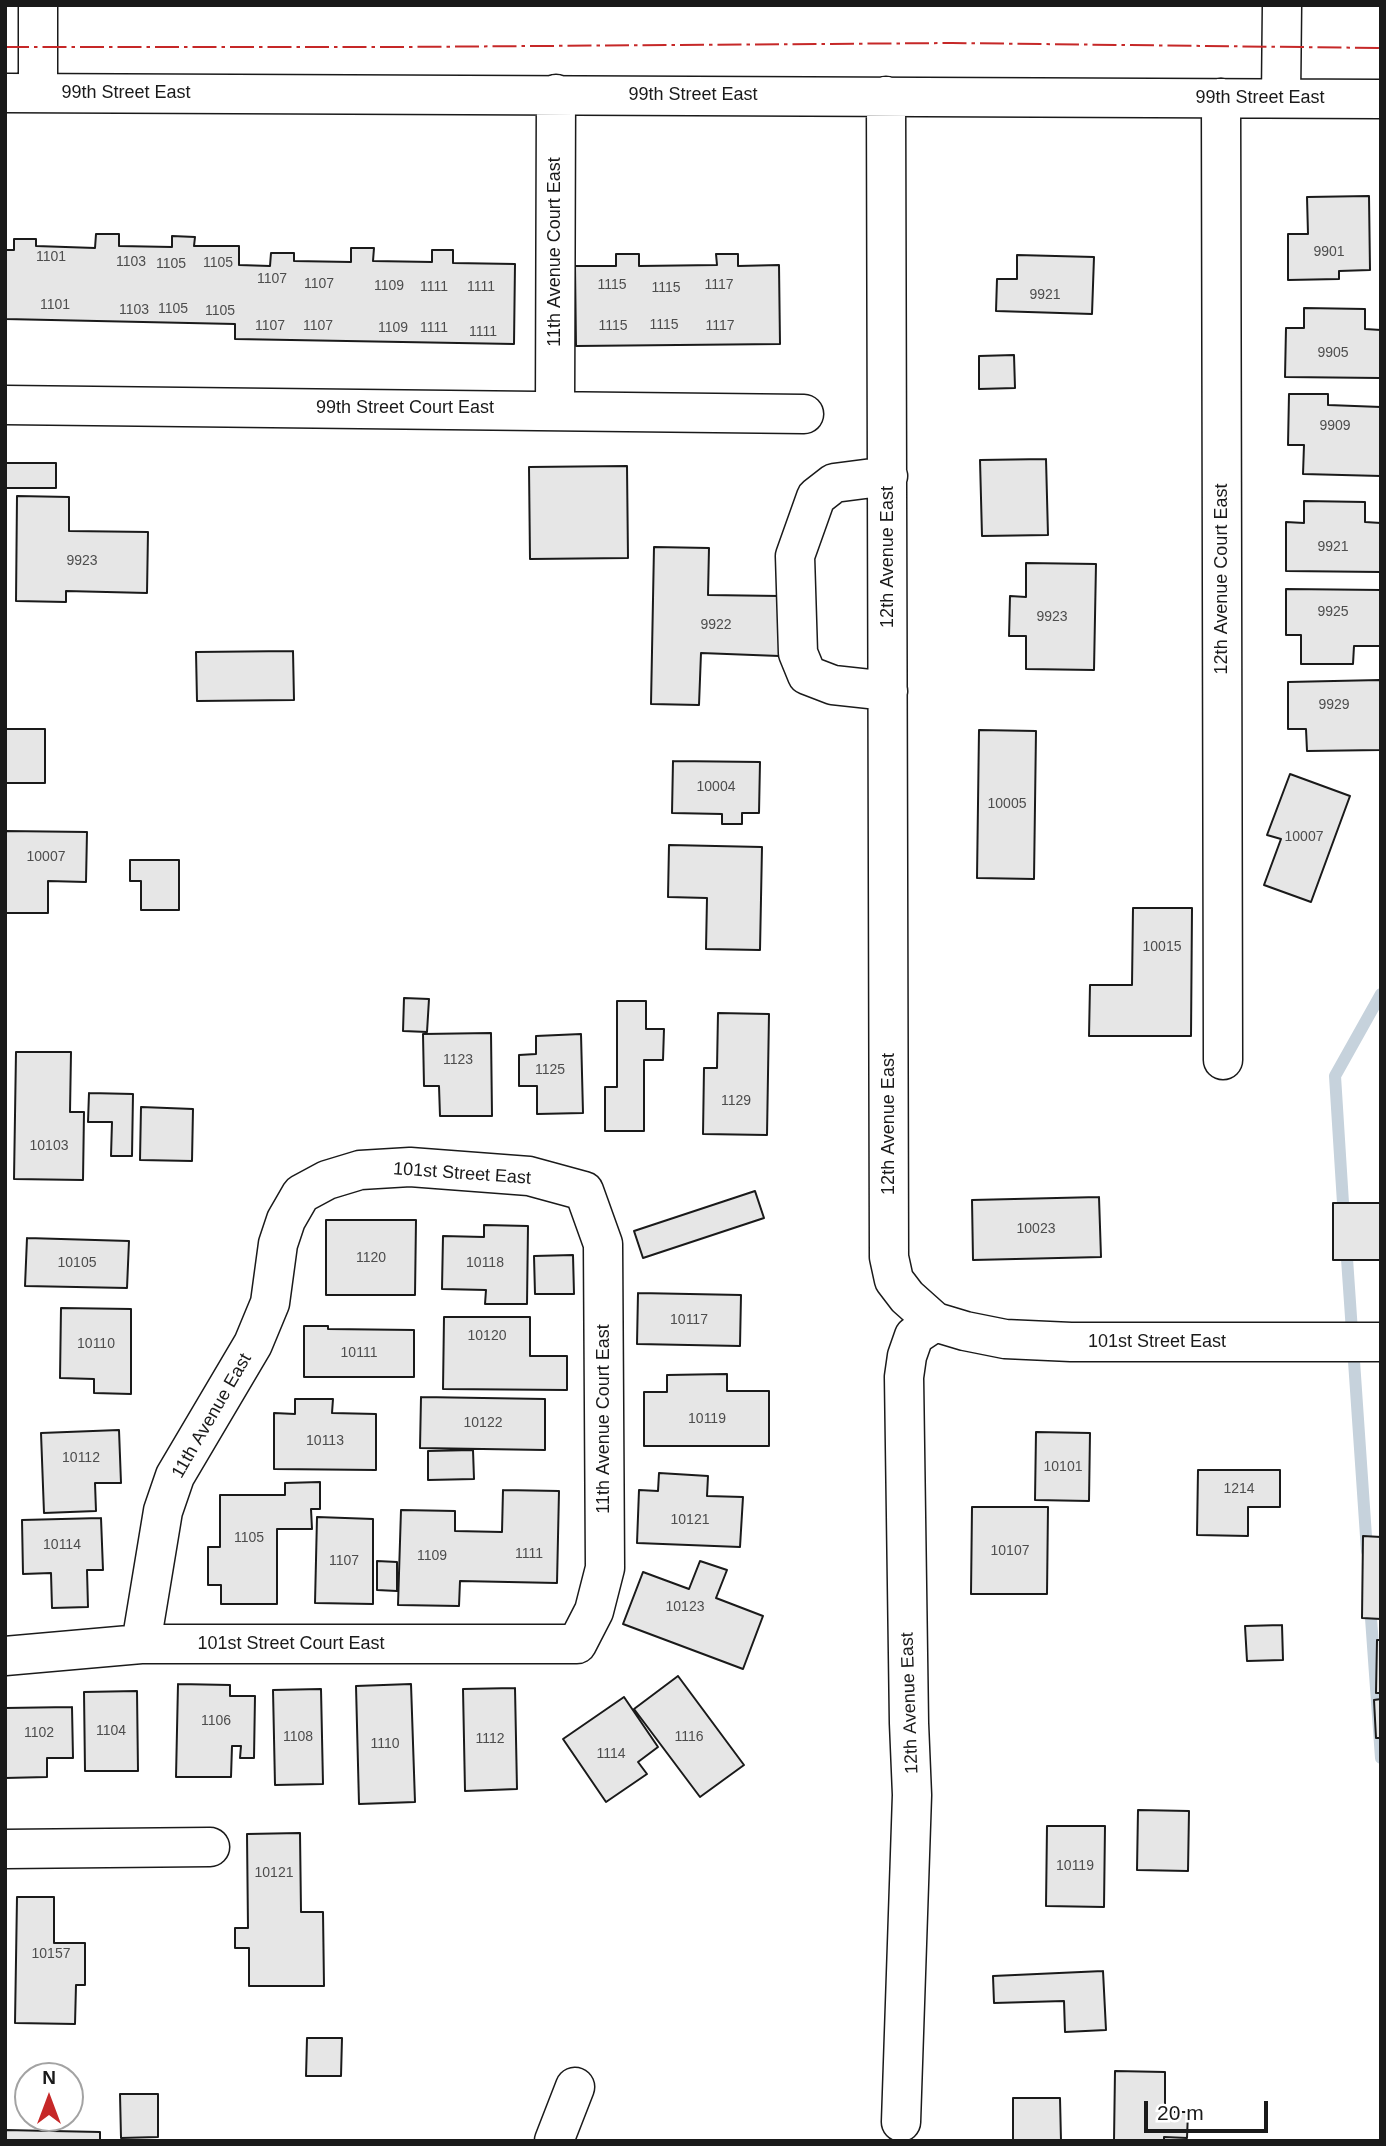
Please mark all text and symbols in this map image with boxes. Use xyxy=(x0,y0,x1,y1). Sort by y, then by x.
street label: 99th Street East xyxy=(61,82,191,104)
street label: 99th Street East xyxy=(628,84,758,106)
street label: 99th Street East xyxy=(1195,87,1325,109)
street label: 11th Avenue Court East xyxy=(544,157,566,347)
house number: 9901 xyxy=(1313,244,1345,260)
house number: 1101 xyxy=(36,249,66,265)
house number: 1103 xyxy=(116,254,146,270)
house number: 1105 xyxy=(203,255,233,271)
house number: 1105 xyxy=(156,256,186,272)
house number: 1107 xyxy=(257,271,287,287)
house number: 1107 xyxy=(304,276,334,292)
house number: 1115 xyxy=(597,277,627,293)
house number: 1117 xyxy=(704,277,734,293)
house number: 1109 xyxy=(374,278,404,294)
house number: 1111 xyxy=(420,279,448,295)
house number: 1111 xyxy=(467,279,495,295)
house number: 1115 xyxy=(651,280,681,296)
house number: 9921 xyxy=(1029,287,1061,303)
house number: 1101 xyxy=(40,297,70,313)
house number: 1105 xyxy=(158,301,188,317)
house number: 1103 xyxy=(119,302,149,318)
house number: 1105 xyxy=(205,303,235,319)
house number: 1115 xyxy=(649,317,679,333)
house number: 1107 xyxy=(255,318,285,334)
house number: 1107 xyxy=(303,318,333,334)
house number: 1115 xyxy=(598,318,628,334)
house number: 1117 xyxy=(705,318,735,334)
house number: 1109 xyxy=(378,320,408,336)
house number: 1111 xyxy=(420,320,448,336)
house number: 1111 xyxy=(469,324,497,340)
house number: 9905 xyxy=(1317,345,1349,361)
street label: 99th Street Court East xyxy=(316,397,494,419)
house number: 9909 xyxy=(1319,418,1351,434)
street label: 12th Avenue Court East xyxy=(1211,484,1233,674)
street label: 12th Avenue East xyxy=(877,486,899,628)
house number: 9921 xyxy=(1317,539,1349,555)
house number: 9923 xyxy=(66,553,98,569)
house number: 9925 xyxy=(1317,604,1349,620)
house number: 9923 xyxy=(1036,609,1068,625)
house number: 9922 xyxy=(700,617,732,633)
house number: 9929 xyxy=(1318,697,1350,713)
house number: 10004 xyxy=(697,779,735,795)
house number: 10005 xyxy=(988,796,1026,812)
house number: 10007 xyxy=(1285,829,1323,845)
house number: 10007 xyxy=(27,849,65,865)
house number: 10015 xyxy=(1143,939,1181,955)
house number: 1123 xyxy=(443,1052,473,1068)
street label: 12th Avenue East xyxy=(878,1053,900,1195)
house number: 1125 xyxy=(535,1062,565,1078)
house number: 1129 xyxy=(721,1093,751,1109)
house number: 10103 xyxy=(30,1138,68,1154)
street label: 101st Street East xyxy=(392,1158,532,1190)
house number: 10023 xyxy=(1017,1221,1055,1237)
house number: 1120 xyxy=(356,1250,386,1266)
house number: 10105 xyxy=(58,1255,96,1271)
house number: 10118 xyxy=(466,1255,504,1271)
house number: 10117 xyxy=(670,1312,708,1328)
street label: 11th Avenue Court East xyxy=(593,1324,615,1514)
house number: 10120 xyxy=(468,1328,506,1344)
street label: 101st Street East xyxy=(1088,1331,1226,1353)
house number: 10110 xyxy=(77,1336,115,1352)
house number: 10111 xyxy=(341,1345,377,1361)
street label: 11th Avenue East xyxy=(168,1350,256,1482)
house number: 10119 xyxy=(688,1411,726,1427)
house number: 10122 xyxy=(464,1415,502,1431)
house number: 10113 xyxy=(306,1433,344,1449)
house number: 10112 xyxy=(62,1450,100,1466)
house number: 10101 xyxy=(1044,1459,1082,1475)
house number: 1214 xyxy=(1223,1481,1255,1497)
house number: 10121 xyxy=(671,1512,709,1528)
house number: 1105 xyxy=(234,1530,264,1546)
house number: 10114 xyxy=(43,1537,81,1553)
house number: 10107 xyxy=(991,1543,1029,1559)
house number: 1111 xyxy=(515,1546,543,1562)
house number: 1109 xyxy=(417,1548,447,1564)
house number: 1107 xyxy=(329,1553,359,1569)
house number: 10123 xyxy=(666,1599,704,1615)
street label: 12th Avenue East xyxy=(897,1632,923,1774)
street label: 101st Street Court East xyxy=(197,1633,385,1655)
house number: 1106 xyxy=(201,1713,231,1729)
house number: 1104 xyxy=(96,1723,126,1739)
house number: 1102 xyxy=(24,1725,54,1741)
house number: 1108 xyxy=(283,1729,313,1745)
house number: 1116 xyxy=(674,1729,704,1745)
house number: 1112 xyxy=(475,1731,505,1747)
house number: 1110 xyxy=(370,1736,400,1752)
house number: 1114 xyxy=(596,1746,626,1762)
house number: 10119 xyxy=(1056,1858,1094,1874)
house number: 10121 xyxy=(255,1865,293,1881)
house number: 10157 xyxy=(32,1946,70,1962)
north arrow xyxy=(14,2062,84,2132)
text: N xyxy=(42,2067,56,2088)
scale bar xyxy=(1148,2086,1272,2130)
text: 20 m xyxy=(1157,2101,1204,2124)

